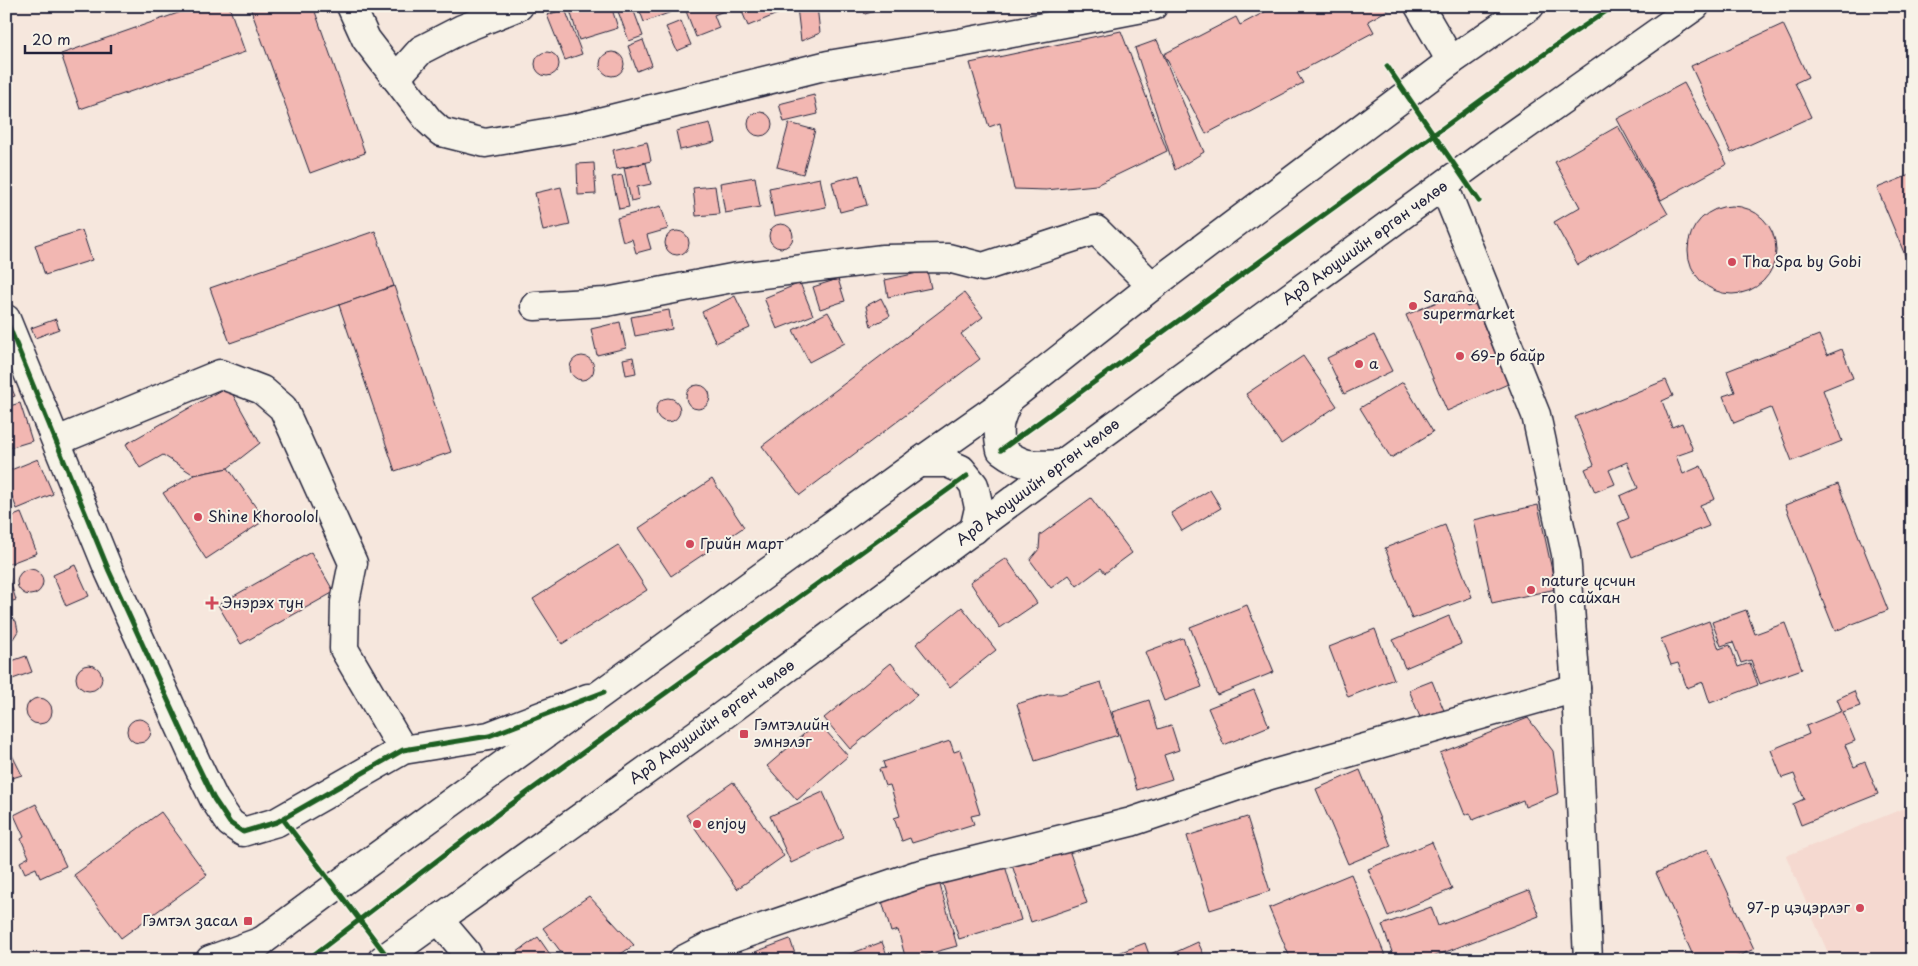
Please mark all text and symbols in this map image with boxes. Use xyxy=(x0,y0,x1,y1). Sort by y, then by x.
scale bar xyxy=(25,22,111,54)
text: 20 m xyxy=(32,27,71,50)
street label: Ард Аюушийн өргөн чөлөө xyxy=(1276,174,1452,310)
place label: Tha Spa by Gobi xyxy=(1742,249,1861,272)
marker: Tha Spa by Gobi xyxy=(1726,256,1738,268)
place label: Sarana supermarket xyxy=(1423,284,1515,324)
marker: Sarana supermarket xyxy=(1407,300,1419,312)
place label: 69-р байр xyxy=(1470,343,1545,366)
marker: 69-р байр xyxy=(1454,350,1466,362)
place label: а xyxy=(1369,351,1379,374)
marker: а xyxy=(1353,358,1365,370)
street label: Ард Аюушийн өргөн чөлөө xyxy=(950,411,1124,550)
place label: Shine Khoroolol xyxy=(208,504,319,527)
marker: Shine Khoroolol xyxy=(192,511,204,523)
place label: Грийн март xyxy=(700,531,785,554)
marker: Грийн март xyxy=(684,538,696,550)
place label: nature үсчин гоо сайхан xyxy=(1541,568,1636,608)
marker: nature үсчин гоо сайхан xyxy=(1525,584,1537,596)
place label: Энэрэх тун xyxy=(222,590,304,613)
marker: Энэрэх тун xyxy=(206,597,218,609)
street label: Ард Аюушийн өргөн чөлөө xyxy=(623,653,799,789)
place label: Гэмтэлийн эмнэлэг xyxy=(754,712,830,752)
marker: Гэмтэлийн эмнэлэг xyxy=(738,728,750,740)
place label: enjoy xyxy=(707,811,746,834)
marker: enjoy xyxy=(691,818,703,830)
place label: 97-р цэцэрлэг xyxy=(1747,895,1850,918)
marker: 97-р цэцэрлэг xyxy=(1854,902,1866,914)
place label: Гэмтэл засал xyxy=(142,908,238,931)
marker: Гэмтэл засал xyxy=(242,915,254,927)

